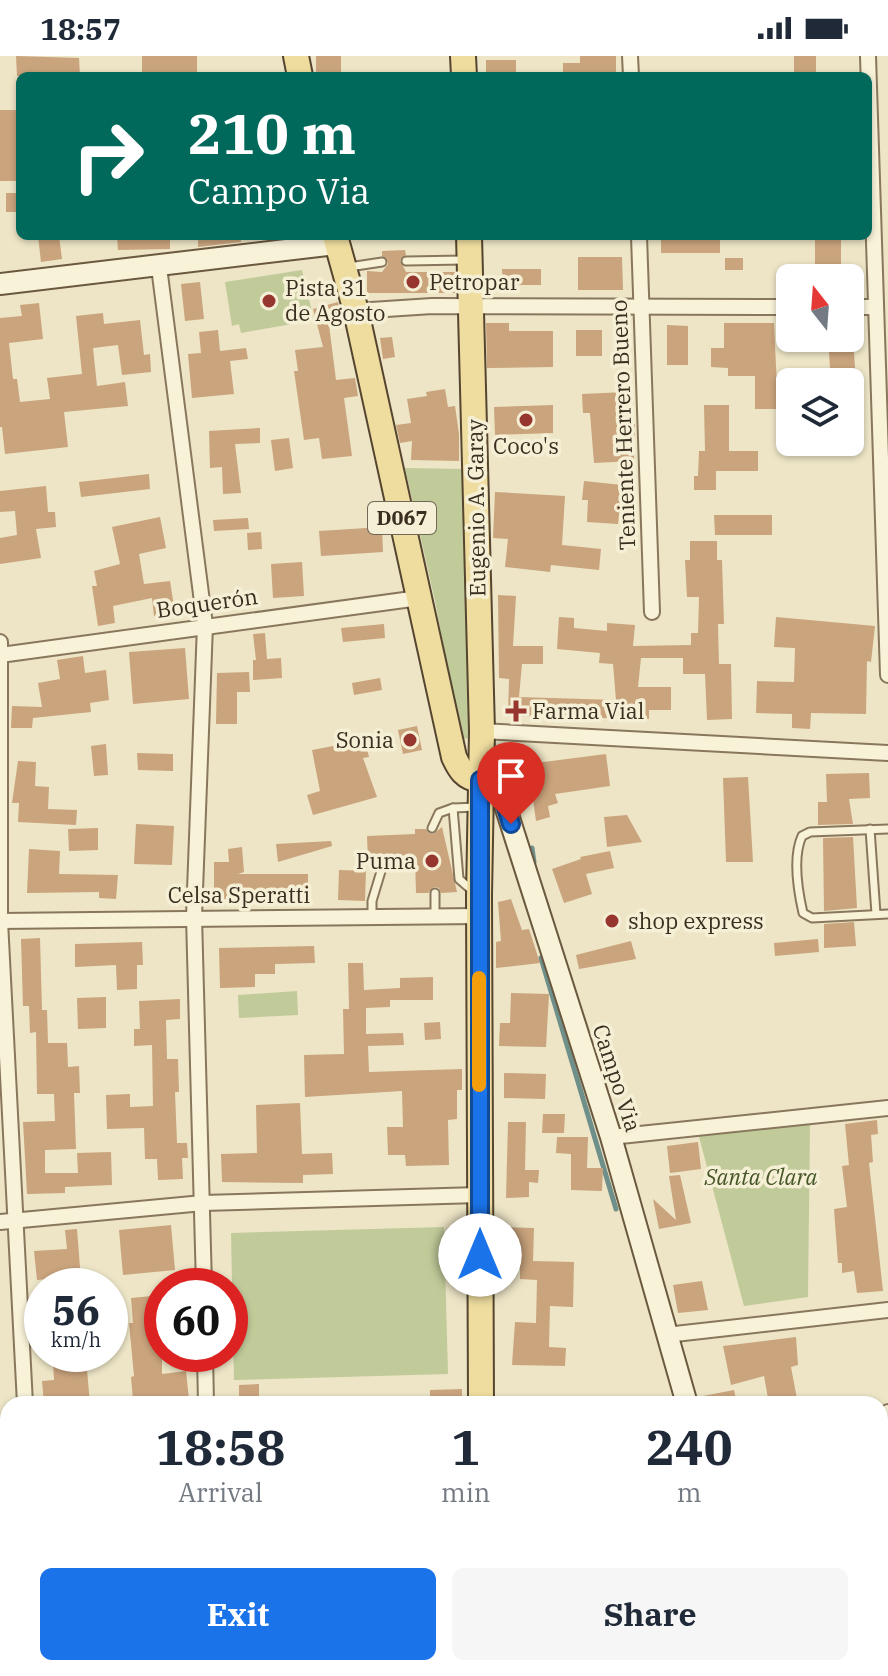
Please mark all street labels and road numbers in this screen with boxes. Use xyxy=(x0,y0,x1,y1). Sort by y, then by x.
street label: Teniente Herrero Bueno xyxy=(604,299,641,551)
street label: Eugenio A. Garay xyxy=(459,419,492,597)
road number: D067 xyxy=(368,502,436,534)
street label: Boquerón xyxy=(154,581,260,624)
street label: Celsa Speratti xyxy=(168,880,310,909)
street label: Campo Via xyxy=(586,1020,648,1135)

